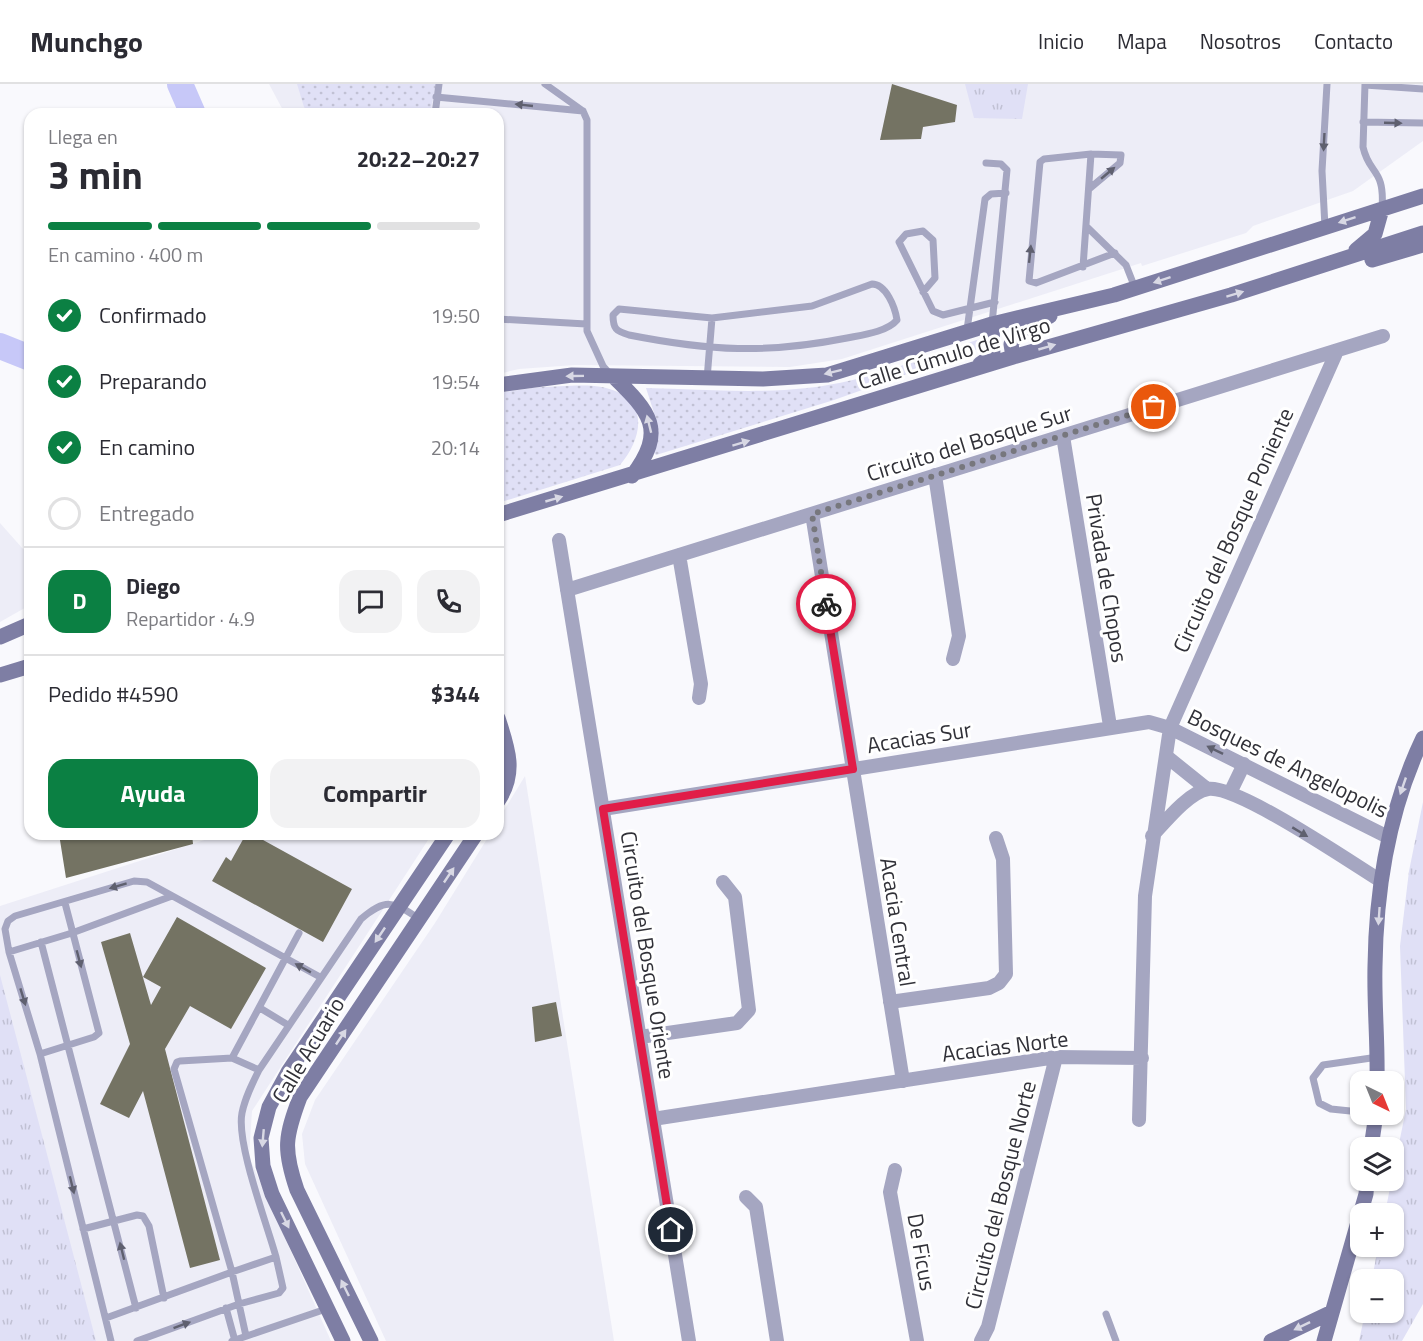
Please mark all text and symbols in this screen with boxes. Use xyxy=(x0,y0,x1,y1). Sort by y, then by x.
text: Munchgo xyxy=(30,20,143,63)
text: Inicio xyxy=(1038,25,1084,57)
text: Mapa xyxy=(1117,25,1167,57)
text: Nosotros xyxy=(1200,25,1281,57)
text: Contacto xyxy=(1314,25,1393,57)
one-way arrow xyxy=(515,100,534,110)
one-way arrow xyxy=(1383,118,1402,127)
text: Llega en xyxy=(48,121,118,152)
one-way arrow xyxy=(1319,133,1329,152)
text: 20:22–20:27 xyxy=(357,142,480,176)
text: 3 min xyxy=(48,145,143,204)
one-way arrow xyxy=(1100,167,1115,180)
one-way arrow xyxy=(1338,216,1356,225)
text: En camino · 400 m xyxy=(48,239,203,270)
one-way arrow xyxy=(1025,244,1035,263)
one-way arrow xyxy=(1153,275,1171,285)
one-way arrow xyxy=(1226,289,1244,298)
text: Confirmado xyxy=(99,298,207,332)
icon: check xyxy=(48,299,81,332)
text: 19:50 xyxy=(431,300,480,331)
street label: Calle Cúmulo de Virgo xyxy=(854,308,1054,398)
one-way arrow xyxy=(1038,342,1056,351)
text: Preparando xyxy=(99,364,207,398)
icon: check xyxy=(48,365,81,398)
text: 19:54 xyxy=(431,366,480,397)
one-way arrow xyxy=(824,368,842,378)
one-way arrow xyxy=(566,371,585,381)
pin xyxy=(1128,381,1179,432)
icon: bag xyxy=(1137,390,1170,423)
street label: Circuito del Bosque Sur xyxy=(862,396,1076,490)
street label: Circuito del Bosque Poniente xyxy=(1164,402,1302,658)
one-way arrow xyxy=(643,415,653,433)
text: En camino xyxy=(99,430,195,464)
icon: check xyxy=(48,431,81,464)
text: 20:14 xyxy=(431,432,480,463)
one-way arrow xyxy=(732,438,750,447)
street label: Privada de Chopos xyxy=(1077,491,1137,665)
one-way arrow xyxy=(545,494,563,503)
text: Entregado xyxy=(99,496,195,530)
text: Diego xyxy=(126,569,180,603)
button: chat xyxy=(339,570,402,633)
button: phone xyxy=(417,570,480,633)
courier xyxy=(796,574,856,634)
text: D xyxy=(72,584,87,618)
icon: bike xyxy=(810,588,843,621)
text: Repartidor · 4.9 xyxy=(126,603,255,634)
text: Pedido #4590 xyxy=(48,677,178,711)
text: $344 xyxy=(431,677,480,711)
street label: Bosques de Angelopolis xyxy=(1182,700,1394,826)
street label: Acacias Sur xyxy=(864,712,974,762)
one-way arrow xyxy=(1206,745,1223,754)
button: Ayuda xyxy=(48,759,258,828)
button: Compartir xyxy=(270,759,480,828)
one-way arrow xyxy=(1397,777,1407,795)
one-way arrow xyxy=(1292,827,1308,838)
street label: Circuito del Bosque Oriente xyxy=(612,829,684,1081)
street label: Acacia Central xyxy=(871,855,925,989)
one-way arrow xyxy=(443,867,455,883)
one-way arrow xyxy=(109,882,127,891)
one-way arrow xyxy=(1374,906,1383,925)
one-way arrow xyxy=(375,927,386,943)
one-way arrow xyxy=(75,950,85,969)
one-way arrow xyxy=(294,963,311,973)
one-way arrow xyxy=(19,988,28,1006)
street label: Calle Acuario xyxy=(263,990,353,1110)
street label: Acacias Norte xyxy=(940,1021,1070,1071)
one-way arrow xyxy=(335,1029,346,1045)
north arrow xyxy=(1350,1071,1404,1125)
map controls xyxy=(1350,1071,1404,1323)
street label: Circuito del Bosque Norte xyxy=(955,1077,1045,1313)
one-way arrow xyxy=(258,1129,268,1148)
button: layers xyxy=(1350,1137,1404,1191)
one-way arrow xyxy=(68,1176,78,1195)
button: + xyxy=(1350,1203,1404,1257)
pin xyxy=(645,1204,696,1255)
street label: De Ficus xyxy=(898,1211,946,1293)
one-way arrow xyxy=(281,1212,290,1229)
icon: home xyxy=(654,1213,687,1246)
one-way arrow xyxy=(117,1242,127,1260)
button: − xyxy=(1350,1269,1404,1323)
one-way arrow xyxy=(341,1280,350,1297)
one-way arrow xyxy=(173,1319,191,1329)
one-way arrow xyxy=(1293,1322,1310,1331)

